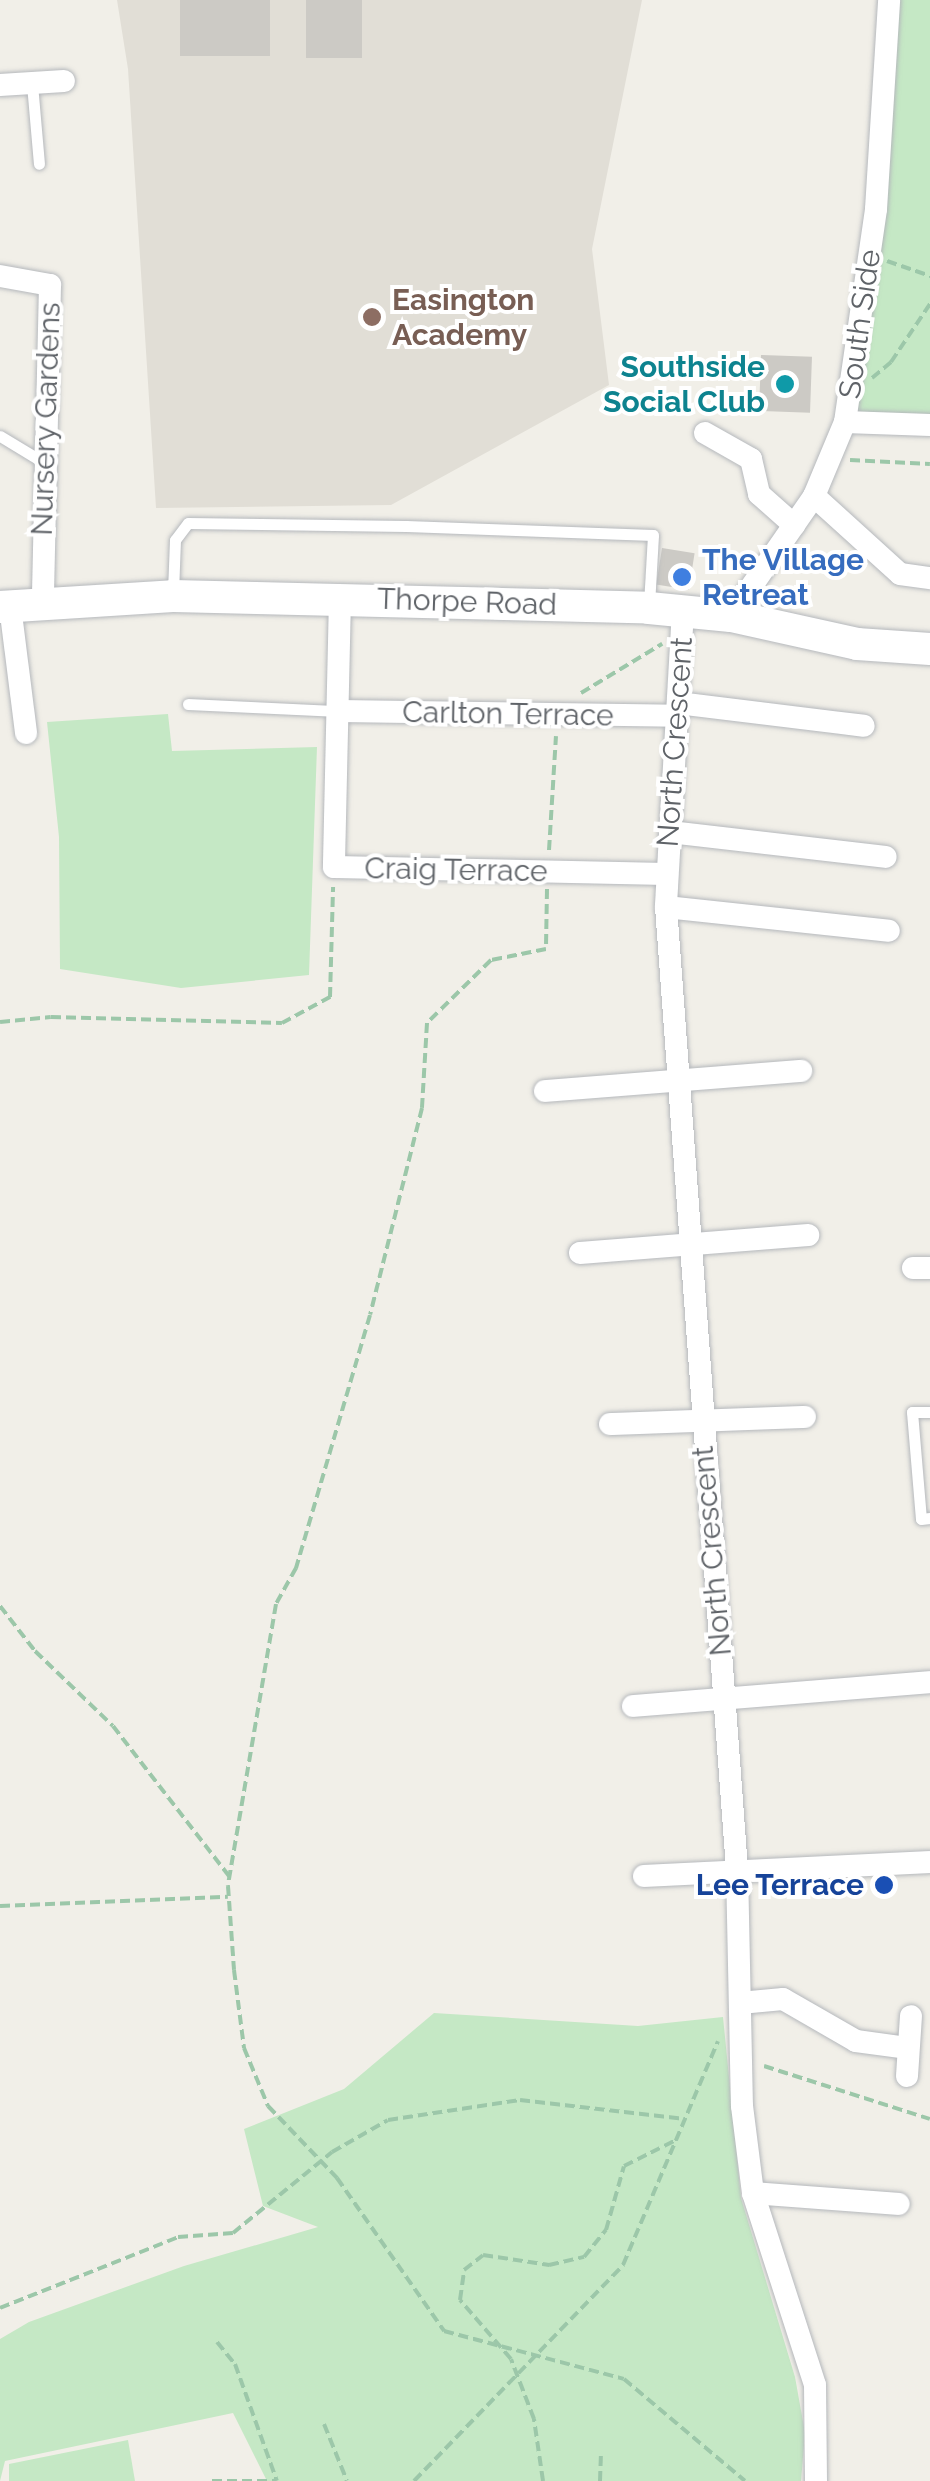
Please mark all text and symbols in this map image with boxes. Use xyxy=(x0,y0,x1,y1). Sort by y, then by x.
street label: South Side xyxy=(832,247,888,401)
place label: Easington Academy xyxy=(392,282,534,352)
street label: Nursery Gardens xyxy=(24,301,68,537)
marker: Easington Academy xyxy=(361,306,383,328)
place label: Southside Social Club xyxy=(602,349,765,420)
marker: Southside Social Club xyxy=(774,373,796,395)
place label: The Village Retreat xyxy=(702,542,865,612)
marker: The Village Retreat xyxy=(671,566,693,588)
street label: Thorpe Road xyxy=(376,581,558,623)
street label: North Crescent xyxy=(650,636,700,848)
street label: Carlton Terrace xyxy=(402,694,614,734)
street label: Craig Terrace xyxy=(364,850,548,890)
street label: North Crescent xyxy=(685,1445,739,1657)
place label: Lee Terrace xyxy=(695,1867,864,1903)
marker: Lee Terrace xyxy=(873,1874,895,1896)

